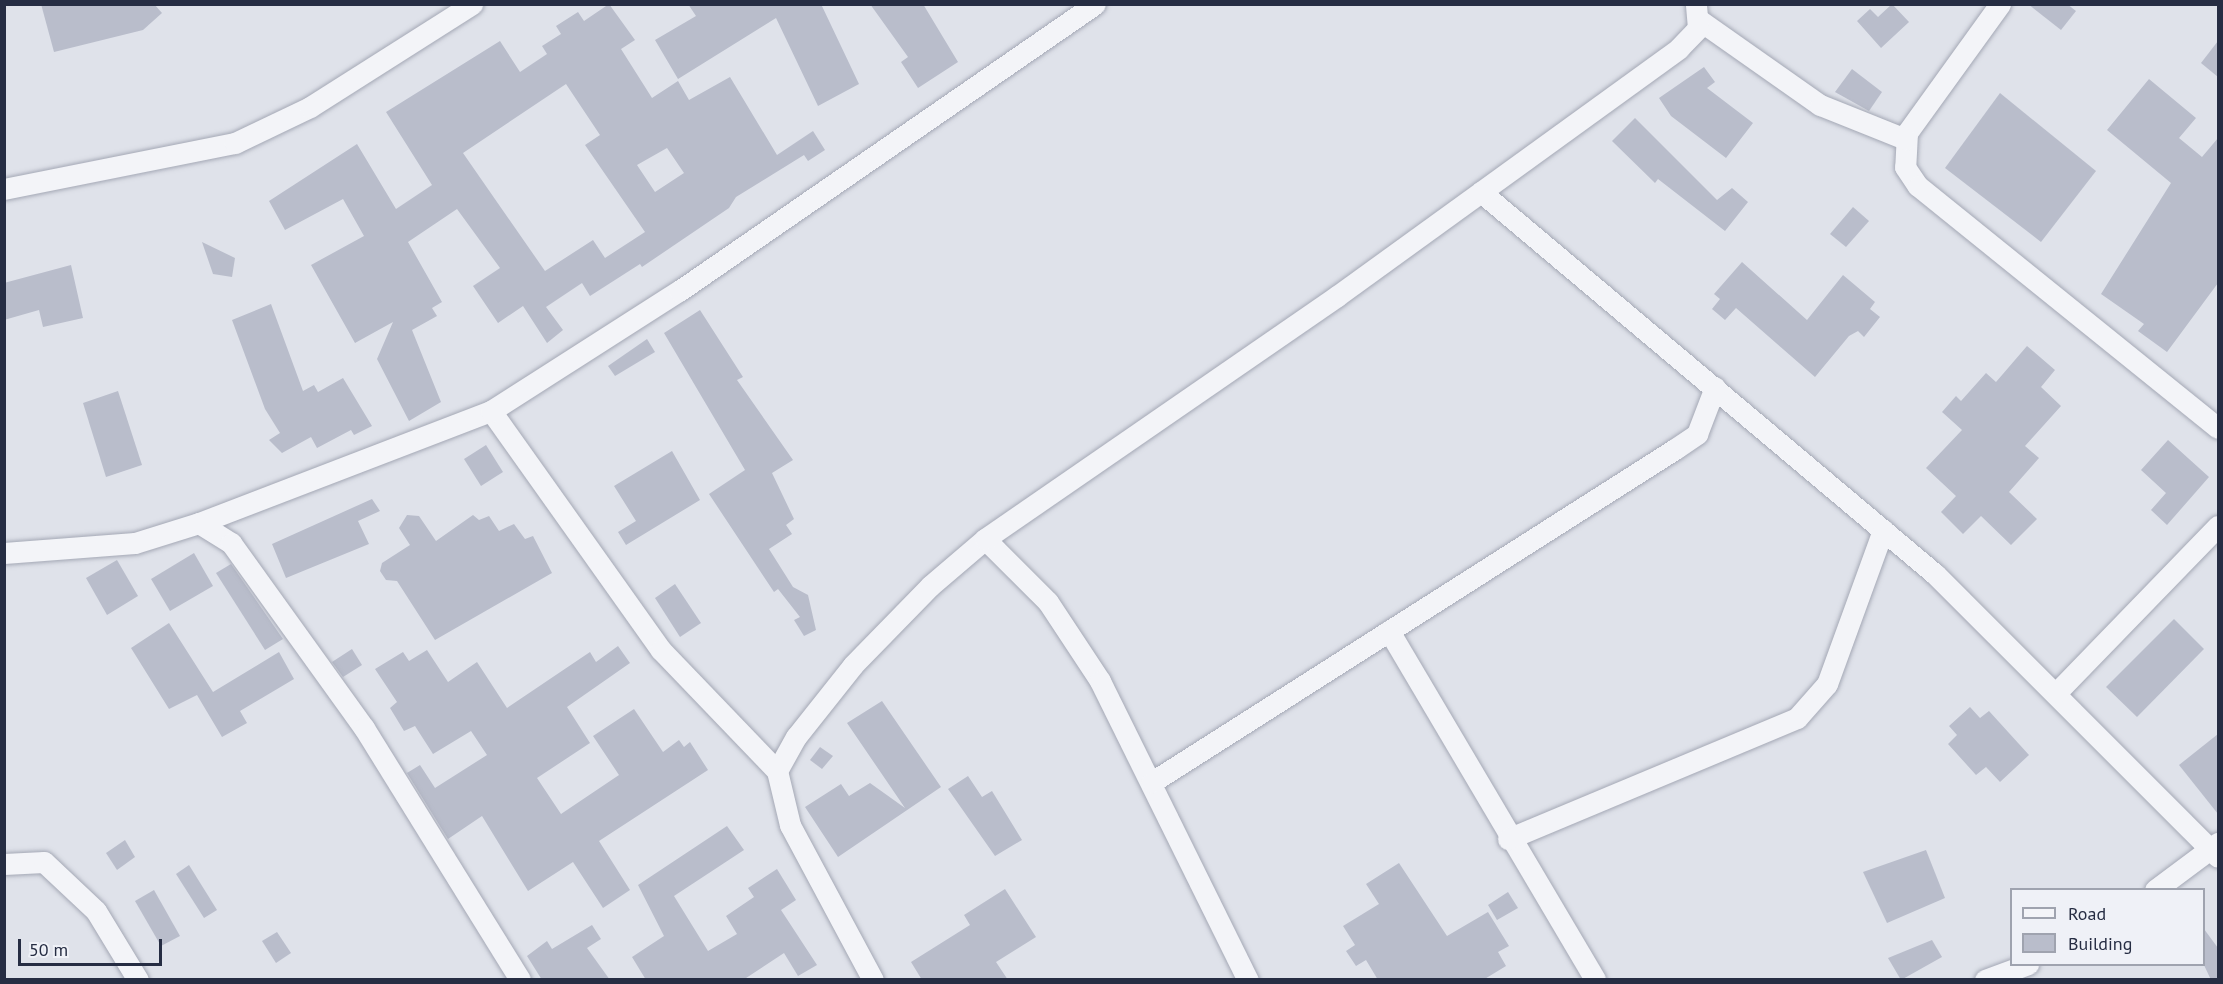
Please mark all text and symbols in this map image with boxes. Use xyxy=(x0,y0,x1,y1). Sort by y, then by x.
legend xyxy=(2010,888,2205,966)
text: Road xyxy=(2068,902,2106,925)
scale bar xyxy=(21,927,165,965)
text: Building xyxy=(2068,932,2132,955)
text: 50 m xyxy=(29,938,68,961)

